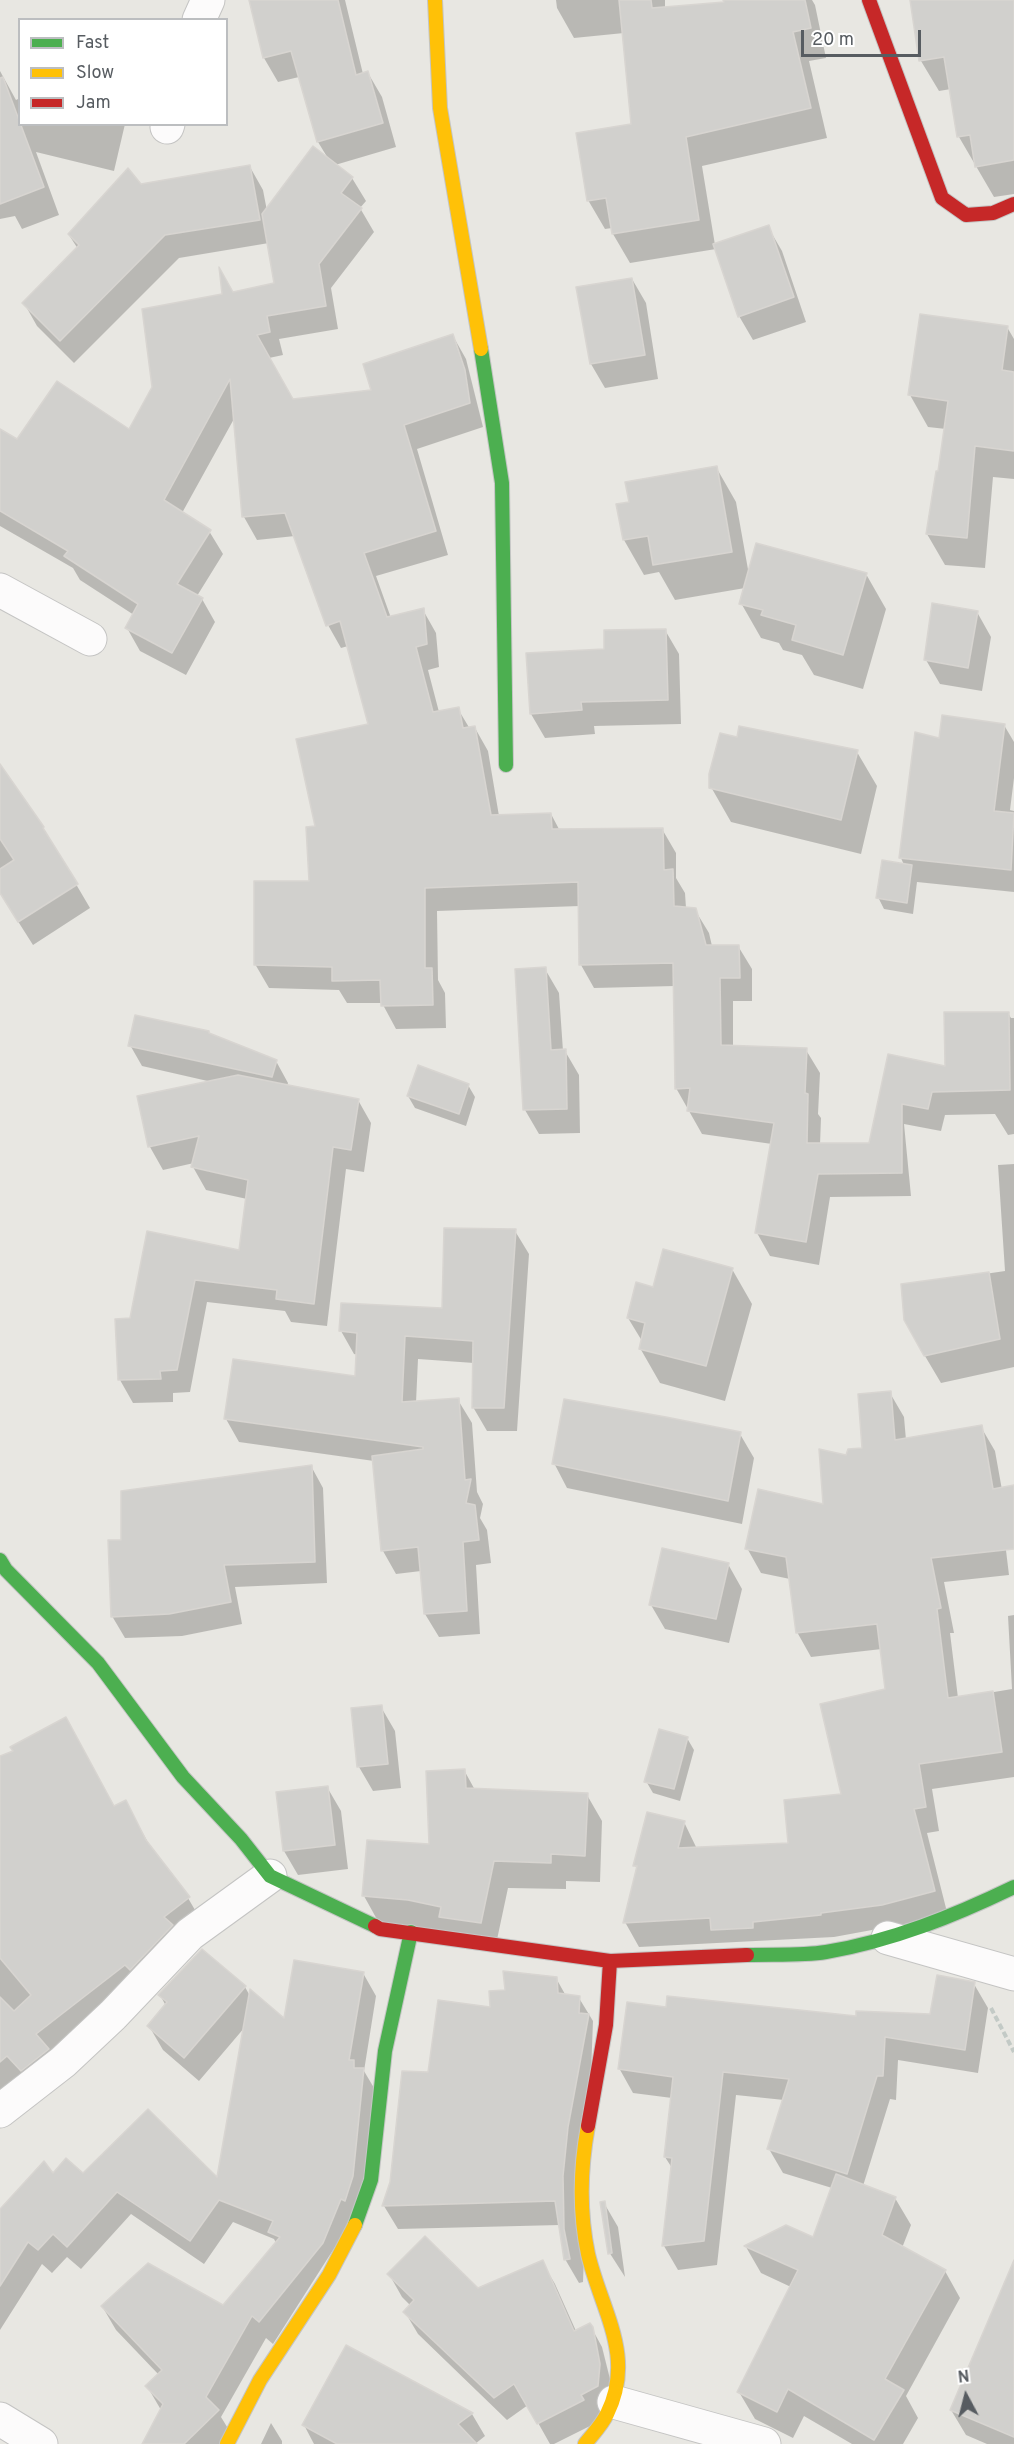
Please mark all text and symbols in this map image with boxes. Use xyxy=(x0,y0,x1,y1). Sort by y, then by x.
legend xyxy=(18,18,228,126)
scale bar xyxy=(804,18,924,56)
text: 20 m xyxy=(812,29,854,52)
text: Fast xyxy=(76,32,109,55)
text: Slow xyxy=(76,62,114,85)
text: Jam xyxy=(76,92,111,115)
north arrow xyxy=(936,2366,996,2426)
text: N xyxy=(957,2368,971,2389)

